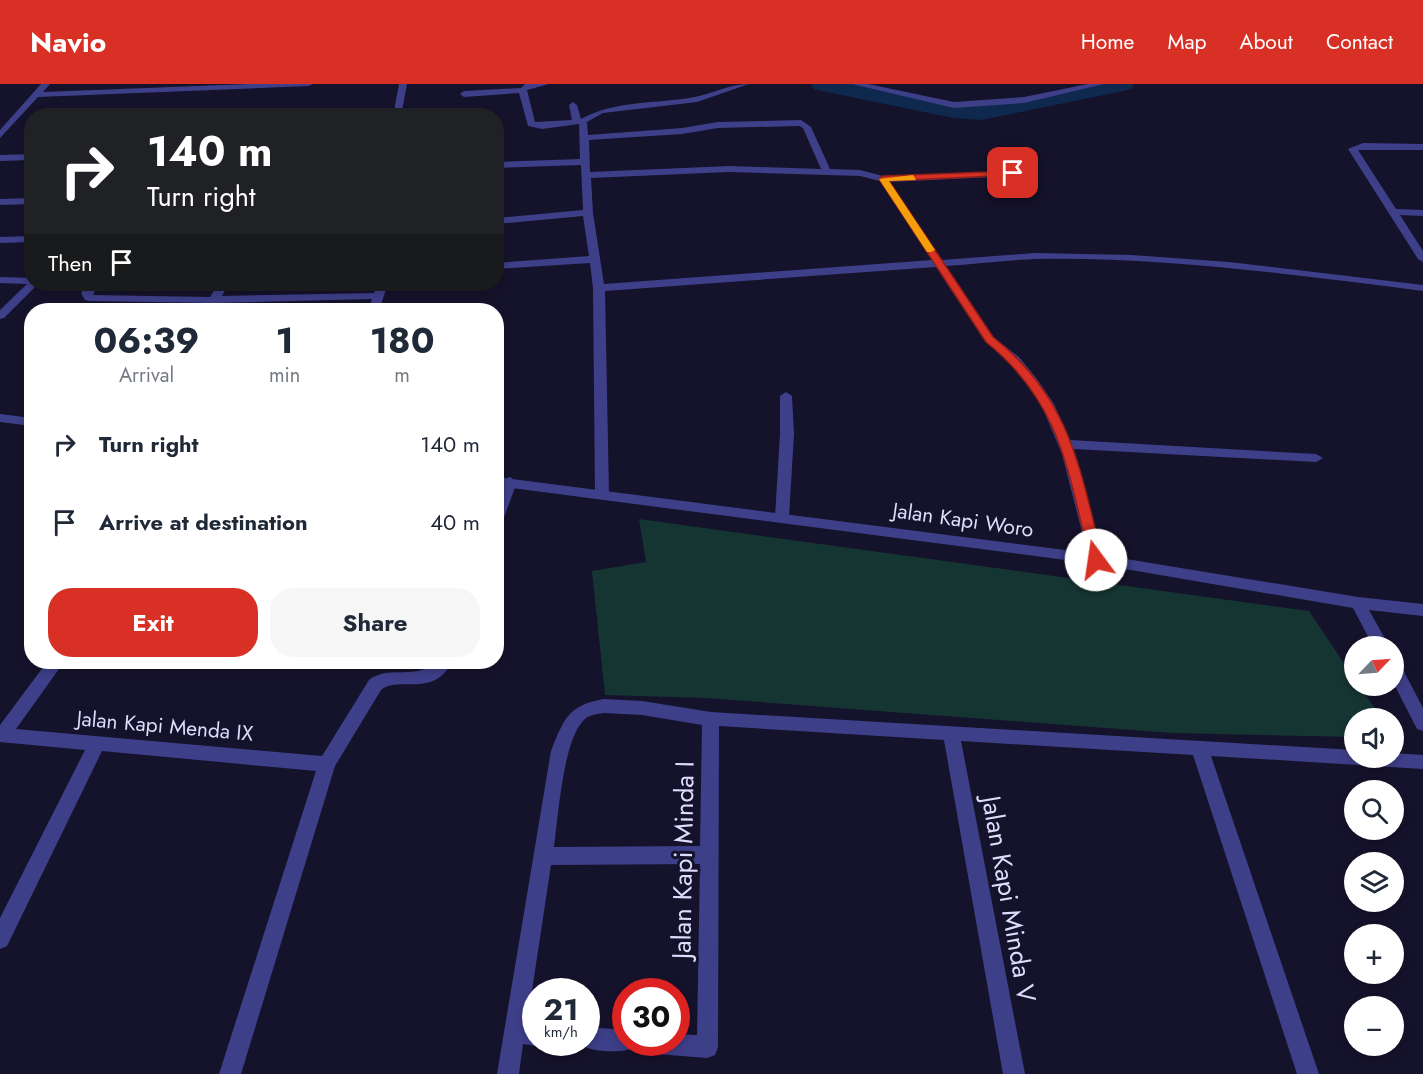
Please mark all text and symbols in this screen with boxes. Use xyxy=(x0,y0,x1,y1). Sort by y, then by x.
text: Navio xyxy=(30,22,106,63)
text: Home xyxy=(1081,27,1134,57)
text: Map xyxy=(1167,27,1207,57)
text: About xyxy=(1240,27,1293,57)
text: Contact xyxy=(1326,27,1393,57)
text: 140 m xyxy=(147,121,273,182)
icon: right xyxy=(48,132,126,210)
pin xyxy=(987,147,1038,198)
icon: arrive xyxy=(996,156,1029,189)
text: Turn right xyxy=(147,177,255,216)
icon: arrive xyxy=(105,246,138,279)
text: Then xyxy=(48,247,93,279)
text: 06:39 xyxy=(94,314,199,366)
text: 1 xyxy=(275,314,294,366)
text: 180 xyxy=(370,314,435,366)
text: Arrival xyxy=(119,361,174,390)
text: min xyxy=(269,361,300,390)
text: m xyxy=(394,361,410,390)
icon: right xyxy=(48,428,81,461)
text: Turn right xyxy=(99,428,199,460)
text: 140 m xyxy=(420,428,480,460)
street label: Jalan Kapi Woro xyxy=(888,495,1035,545)
icon: arrive xyxy=(48,506,81,539)
text: Arrive at destination xyxy=(99,506,308,538)
text: 40 m xyxy=(430,506,480,538)
position arrow xyxy=(1064,528,1128,592)
button: Exit xyxy=(48,588,258,657)
button: Share xyxy=(270,588,480,657)
north arrow xyxy=(1344,636,1404,696)
map controls xyxy=(1344,636,1404,1056)
street label: Jalan Kapi Menda IX xyxy=(72,703,255,749)
button: sound xyxy=(1344,708,1404,768)
street label: Jalan Kapi Minda I xyxy=(662,761,704,962)
button: search xyxy=(1344,780,1404,840)
street label: Jalan Kapi Minda V xyxy=(972,790,1046,1006)
button: layers xyxy=(1344,852,1404,912)
button: + xyxy=(1344,924,1404,984)
speed limit sign: 30 xyxy=(612,978,690,1056)
text: 21 xyxy=(544,988,578,1031)
button: − xyxy=(1344,996,1404,1056)
text: km/h xyxy=(544,1021,578,1043)

